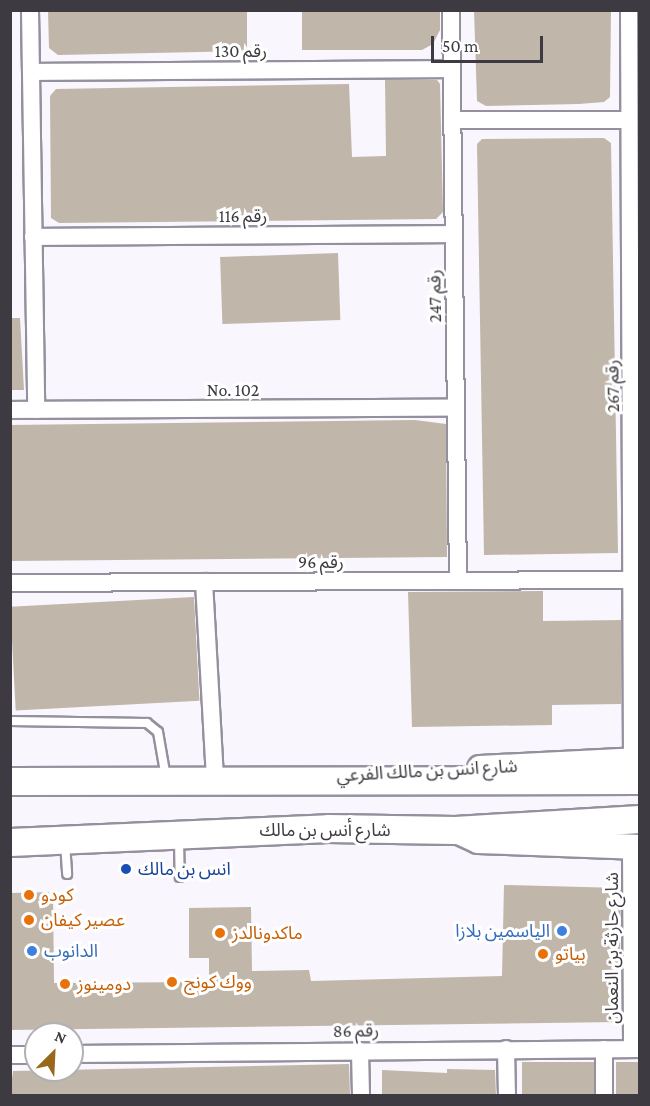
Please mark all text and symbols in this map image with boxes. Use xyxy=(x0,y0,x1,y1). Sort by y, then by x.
scale bar xyxy=(434,24,546,62)
text: 50 m xyxy=(442,36,479,56)
street label: رقم 130 xyxy=(215,40,267,62)
street label: رقم 116 xyxy=(219,205,267,227)
street label: رقم 247 xyxy=(424,269,446,323)
street label: رقم 267 xyxy=(602,359,624,413)
street label: No. 102 xyxy=(207,379,259,401)
street label: رقم 96 xyxy=(298,551,344,573)
street label: شارع انس بن مالك الفرعي xyxy=(336,755,518,787)
street label: شارع أنس بن مالك xyxy=(259,819,391,841)
place label: انس بن مالك xyxy=(138,858,231,880)
marker: انس بن مالك xyxy=(119,862,133,876)
street label: شارع حارثة بن النعمان xyxy=(601,872,623,1024)
place label: كودو xyxy=(41,884,74,906)
marker: كودو xyxy=(22,888,36,902)
place label: عصير كيفان xyxy=(41,909,125,931)
marker: عصير كيفان xyxy=(22,913,36,927)
place label: الياسمين بلازا xyxy=(455,920,550,942)
place label: ماكدونالدز xyxy=(232,922,303,944)
marker: الياسمين بلازا xyxy=(555,924,569,938)
marker: ماكدونالدز xyxy=(213,926,227,940)
place label: الدانوب xyxy=(44,940,98,962)
place label: بياتو xyxy=(555,943,586,965)
marker: الدانوب xyxy=(25,944,39,958)
marker: بياتو xyxy=(536,947,550,961)
place label: ووك كونج xyxy=(184,971,252,993)
place label: دومينوز xyxy=(77,973,131,995)
marker: ووك كونج xyxy=(165,975,179,989)
marker: دومينوز xyxy=(58,977,72,991)
street label: رقم 86 xyxy=(333,1020,379,1042)
north arrow xyxy=(24,1022,84,1082)
text: N xyxy=(52,1027,69,1047)

